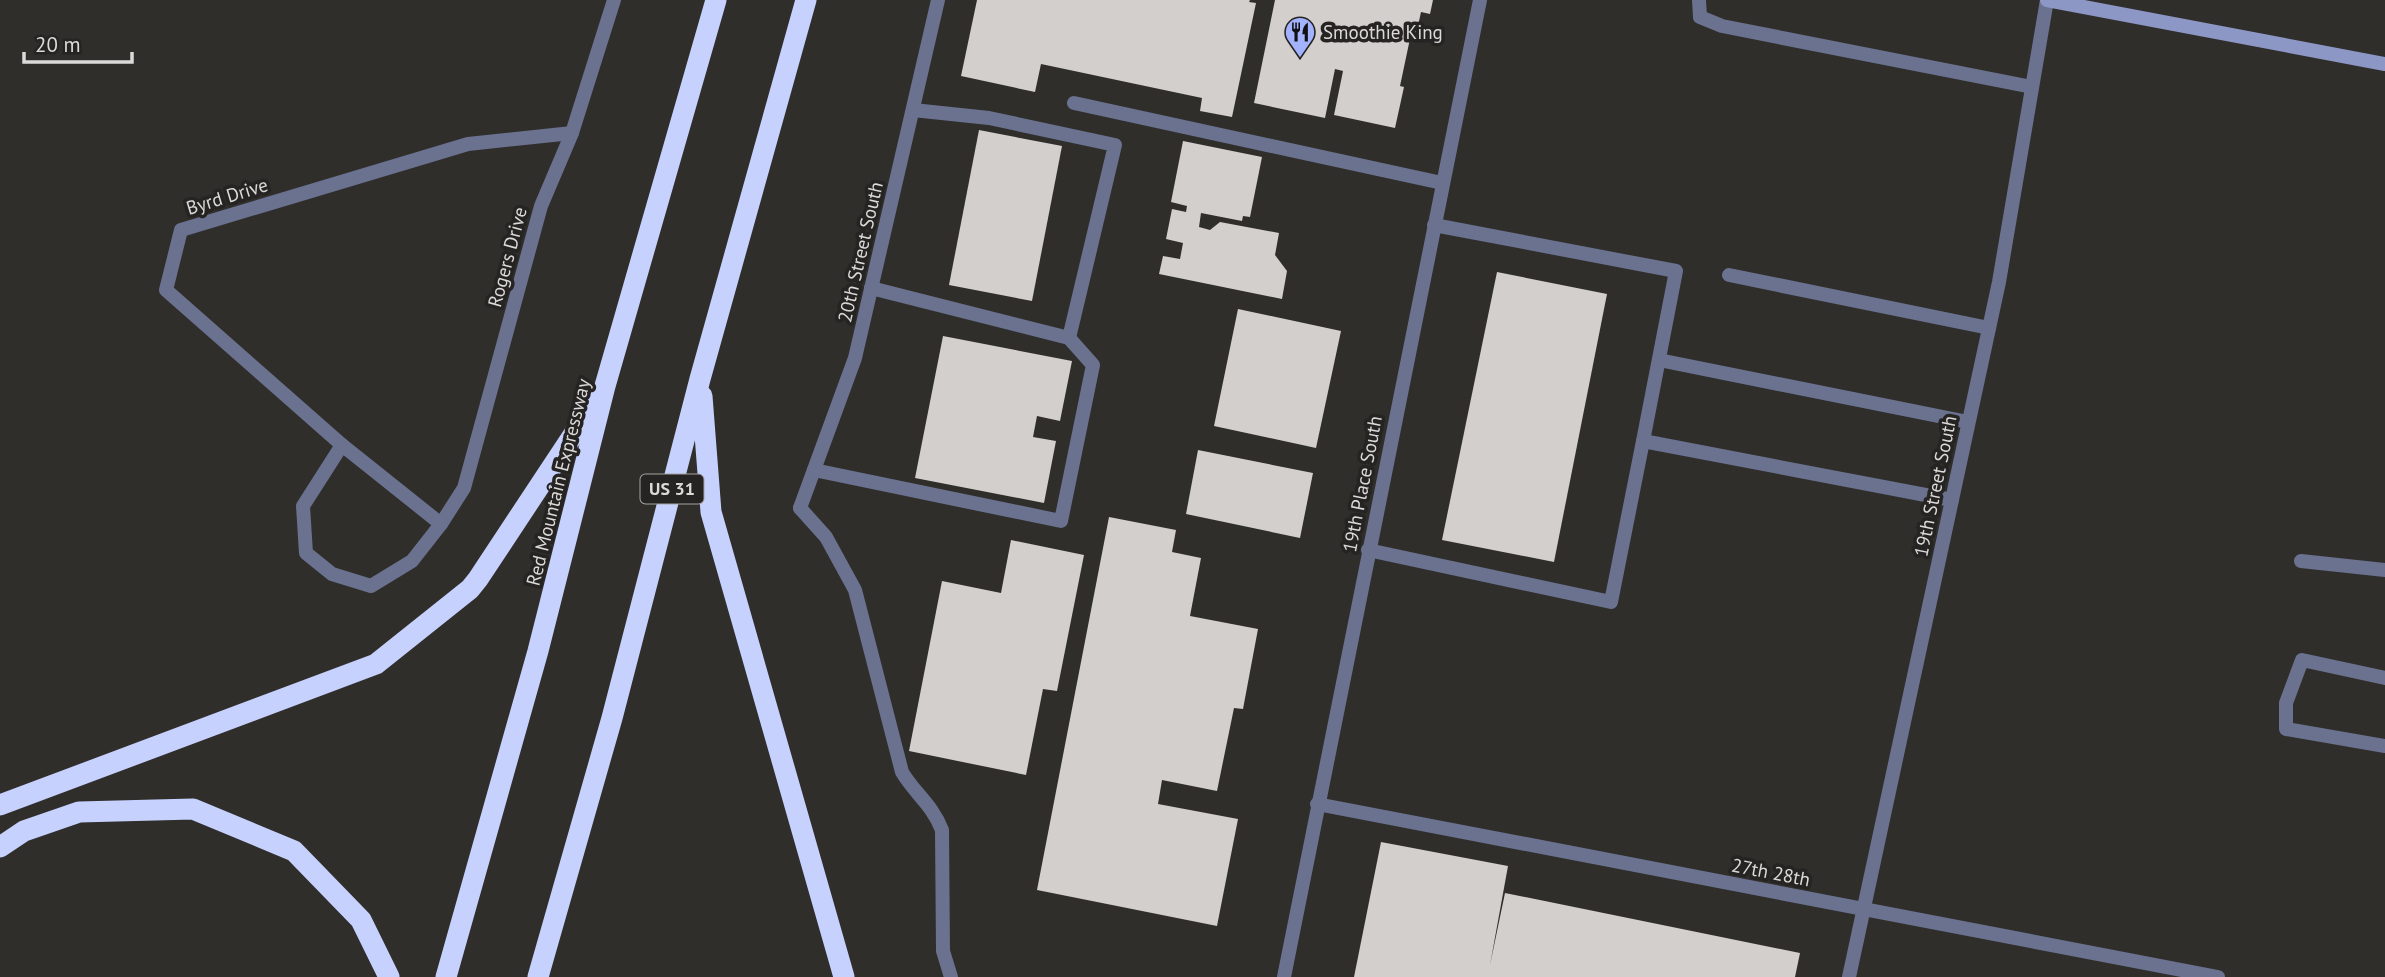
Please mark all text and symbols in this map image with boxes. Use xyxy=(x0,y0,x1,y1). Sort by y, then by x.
restaurant icon: Smoothie King xyxy=(1283,15,1317,59)
place label: Smoothie King xyxy=(1323,20,1443,44)
scale bar xyxy=(24,21,133,65)
text: 20 m xyxy=(35,31,81,58)
street label: Byrd Drive xyxy=(183,172,271,220)
street label: 20th Street South xyxy=(832,179,888,325)
street label: Rogers Drive xyxy=(482,204,532,310)
street label: Red Mountain Expressway xyxy=(521,376,595,588)
street label: 19th Street South xyxy=(1908,413,1962,559)
street label: 19th Place South xyxy=(1337,414,1387,554)
road number: US 31 xyxy=(640,475,704,504)
street label: 27th 28th xyxy=(1730,853,1812,891)

